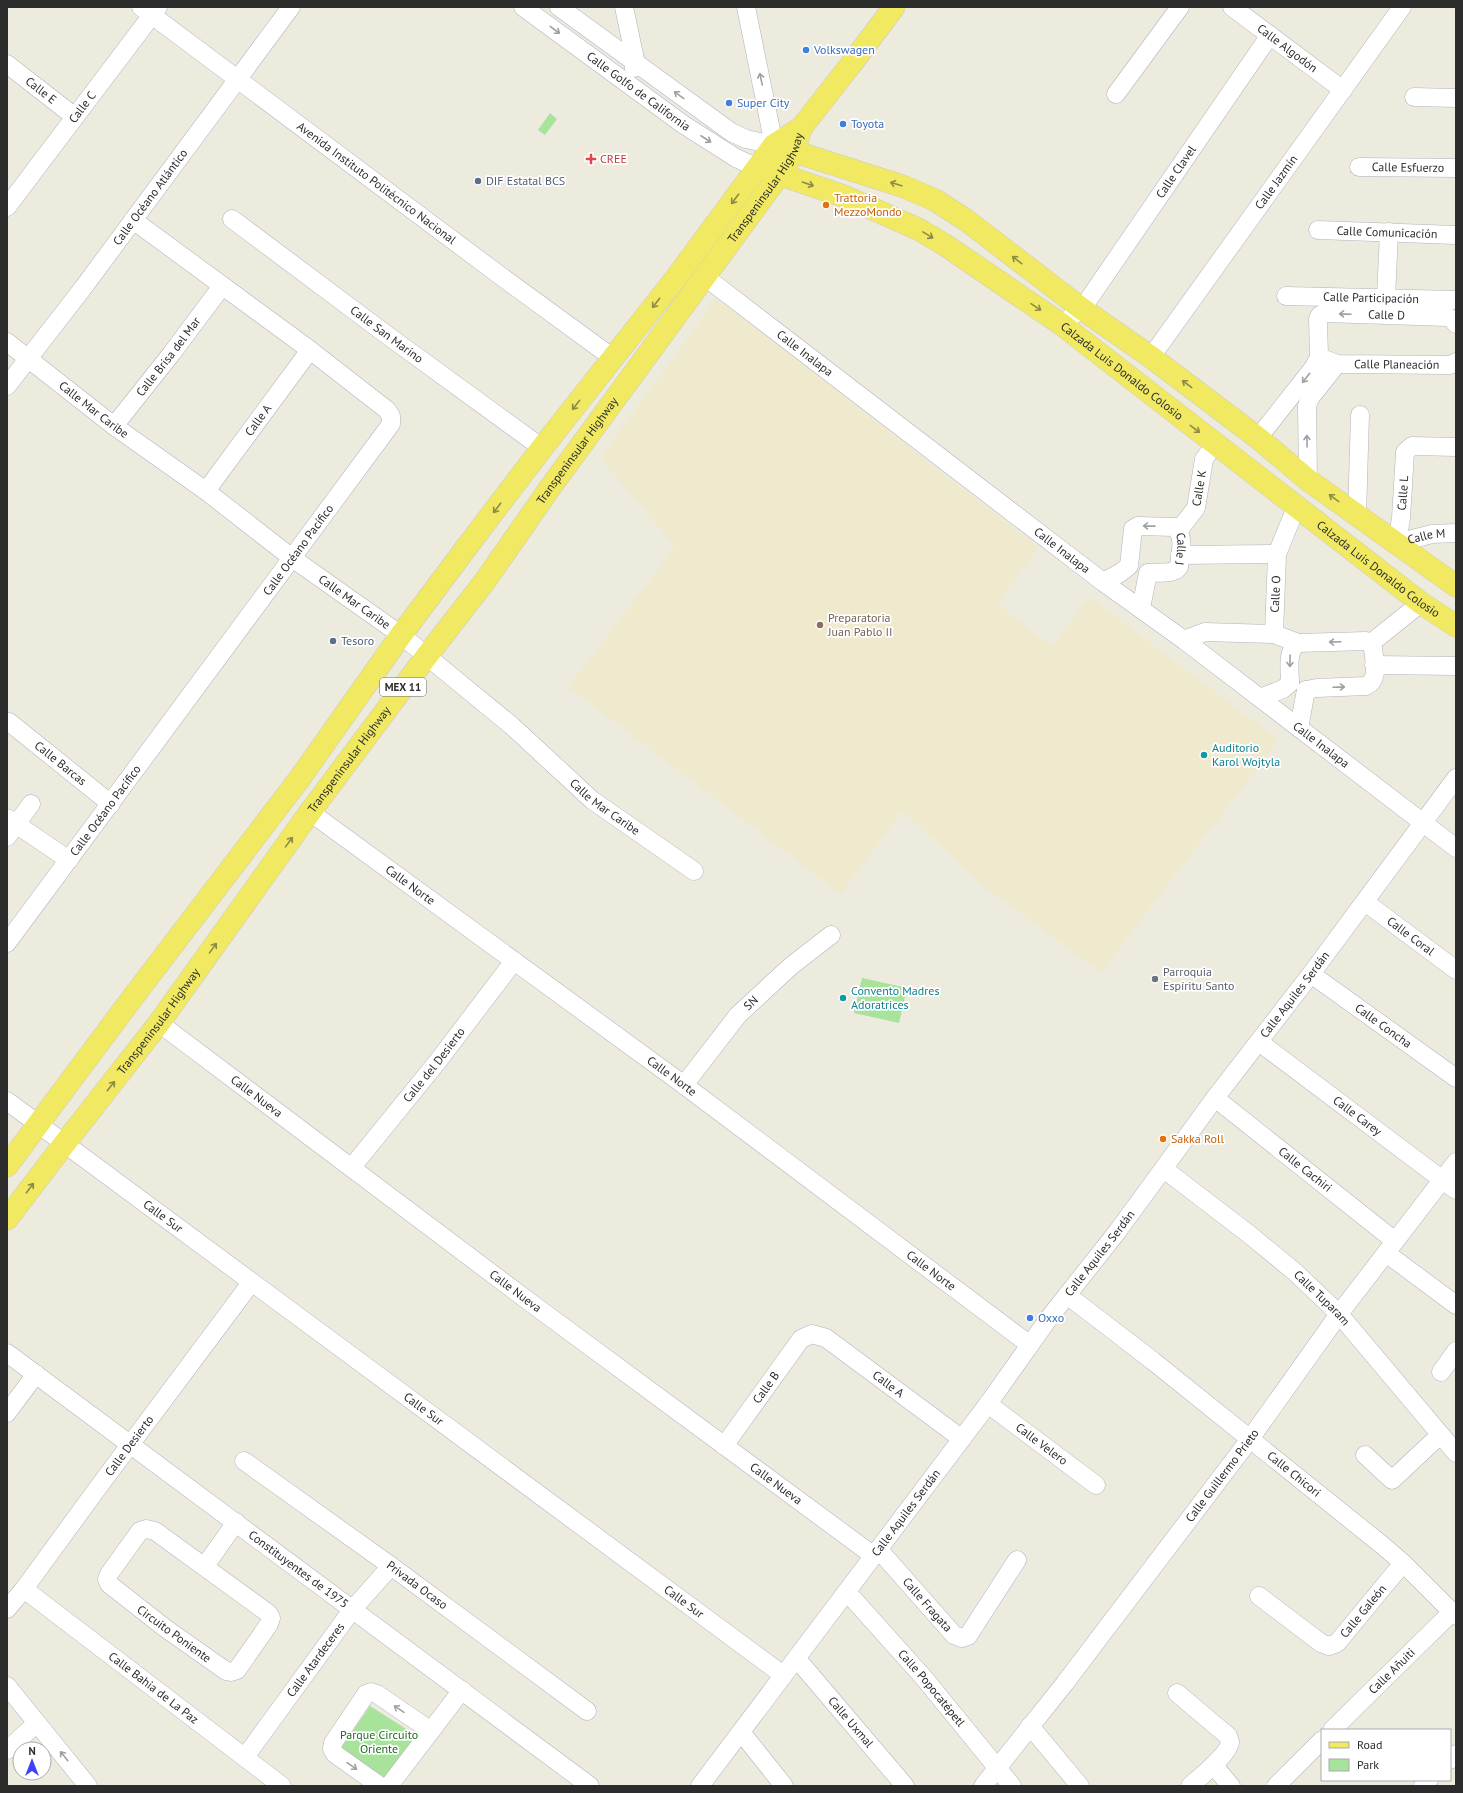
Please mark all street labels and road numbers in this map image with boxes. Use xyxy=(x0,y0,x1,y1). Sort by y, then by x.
street label: Calle Algodón xyxy=(1254,21,1321,75)
street label: Calle Golfo de California xyxy=(584,48,693,134)
street label: Calle E xyxy=(23,73,60,107)
street label: Calle C xyxy=(65,88,99,126)
street label: Avenida Instituto Politécnico Nacional xyxy=(294,118,460,247)
street label: Transpeninsular Highway xyxy=(724,131,806,246)
street label: Calle Clavel xyxy=(1152,142,1199,201)
street label: Calle Océano Atlántico xyxy=(109,146,190,248)
street label: Calle Jazmín xyxy=(1251,152,1300,212)
street label: Calle Esfuerzo xyxy=(1372,159,1444,175)
street label: Calle Comunicación xyxy=(1336,223,1438,241)
street label: Calle Participación xyxy=(1323,289,1419,306)
street label: Calle San Marino xyxy=(348,302,426,366)
street label: Calle D xyxy=(1368,306,1405,323)
street label: Calle Brisa del Mar xyxy=(132,314,203,399)
street label: Calzada Luis Donaldo Colosio xyxy=(1058,319,1186,423)
street label: Calle Inalapa xyxy=(774,327,836,379)
street label: Calle Planeación xyxy=(1354,356,1439,372)
street label: Calle Mar Caribe xyxy=(56,378,132,441)
street label: Transpeninsular Highway xyxy=(533,394,621,507)
street label: Calle A xyxy=(241,401,274,439)
street label: Calle K xyxy=(1188,469,1209,507)
street label: Calle L xyxy=(1394,475,1411,511)
street label: Calle Océano Pacífico xyxy=(259,501,336,598)
street label: Calzada Luis Donaldo Colosio xyxy=(1314,517,1443,620)
street label: Calle Inalapa xyxy=(1031,524,1093,576)
street label: Calle M xyxy=(1406,525,1446,547)
street label: Calle J xyxy=(1172,531,1189,566)
street label: Calle Mar Caribe xyxy=(316,571,393,632)
street label: Calle O xyxy=(1267,575,1283,613)
road number: MEX 11 xyxy=(380,678,426,696)
street label: Transpeninsular Highway xyxy=(304,703,394,815)
street label: Calle Inalapa xyxy=(1290,718,1353,771)
street label: Calle Barcas xyxy=(32,738,90,788)
street label: Calle Océano Pacífico xyxy=(66,762,144,859)
street label: Calle Mar Caribe xyxy=(567,775,643,838)
street label: Calle Norte xyxy=(383,862,438,908)
street label: Calle Coral xyxy=(1384,913,1438,959)
street label: Calle Aquiles Serdán xyxy=(1256,948,1332,1041)
street label: Transpeninsular Highway xyxy=(113,965,203,1077)
street label: SN xyxy=(740,992,761,1013)
street label: Calle Concha xyxy=(1352,1000,1415,1051)
street label: Calle del Desierto xyxy=(400,1024,468,1105)
street label: Calle Norte xyxy=(644,1053,700,1099)
street label: Calle Nueva xyxy=(228,1072,286,1120)
street label: Calle Carey xyxy=(1330,1092,1385,1139)
street label: Calle Cachiri xyxy=(1276,1143,1335,1195)
street label: Calle Sur xyxy=(140,1196,186,1236)
street label: Calle Aquiles Serdán xyxy=(1061,1207,1137,1299)
street label: Calle Norte xyxy=(904,1247,959,1294)
street label: Calle Nueva xyxy=(487,1266,545,1315)
street label: Calle Tuparam xyxy=(1291,1267,1353,1328)
street label: Calle A xyxy=(870,1367,907,1400)
street label: Calle B xyxy=(749,1368,782,1406)
street label: Calle Sur xyxy=(401,1389,447,1428)
street label: Calle Desierto xyxy=(101,1412,157,1479)
street label: Calle Velero xyxy=(1013,1420,1071,1468)
street label: Calle Guillermo Prieto xyxy=(1182,1426,1262,1525)
street label: Calle Chicori xyxy=(1264,1448,1324,1500)
street label: Calle Nueva xyxy=(747,1459,805,1507)
street label: Calle Aquiles Serdán xyxy=(868,1466,943,1559)
street label: Constituyentes de 1975 xyxy=(246,1527,352,1611)
street label: Privada Ocaso xyxy=(384,1557,451,1612)
street label: Calle Fragata xyxy=(900,1574,956,1635)
street label: Calle Galeón xyxy=(1336,1581,1389,1641)
street label: Calle Sur xyxy=(661,1582,707,1621)
street label: Circuito Poniente xyxy=(134,1602,214,1666)
street label: Calle Atardeceres xyxy=(283,1619,347,1700)
street label: Calle Añuiti xyxy=(1365,1645,1418,1697)
street label: Calle Popocatépetl xyxy=(895,1646,969,1730)
street label: Calle Bahia de La Paz xyxy=(106,1648,202,1727)
street label: Calle Uxmal xyxy=(825,1693,877,1751)

